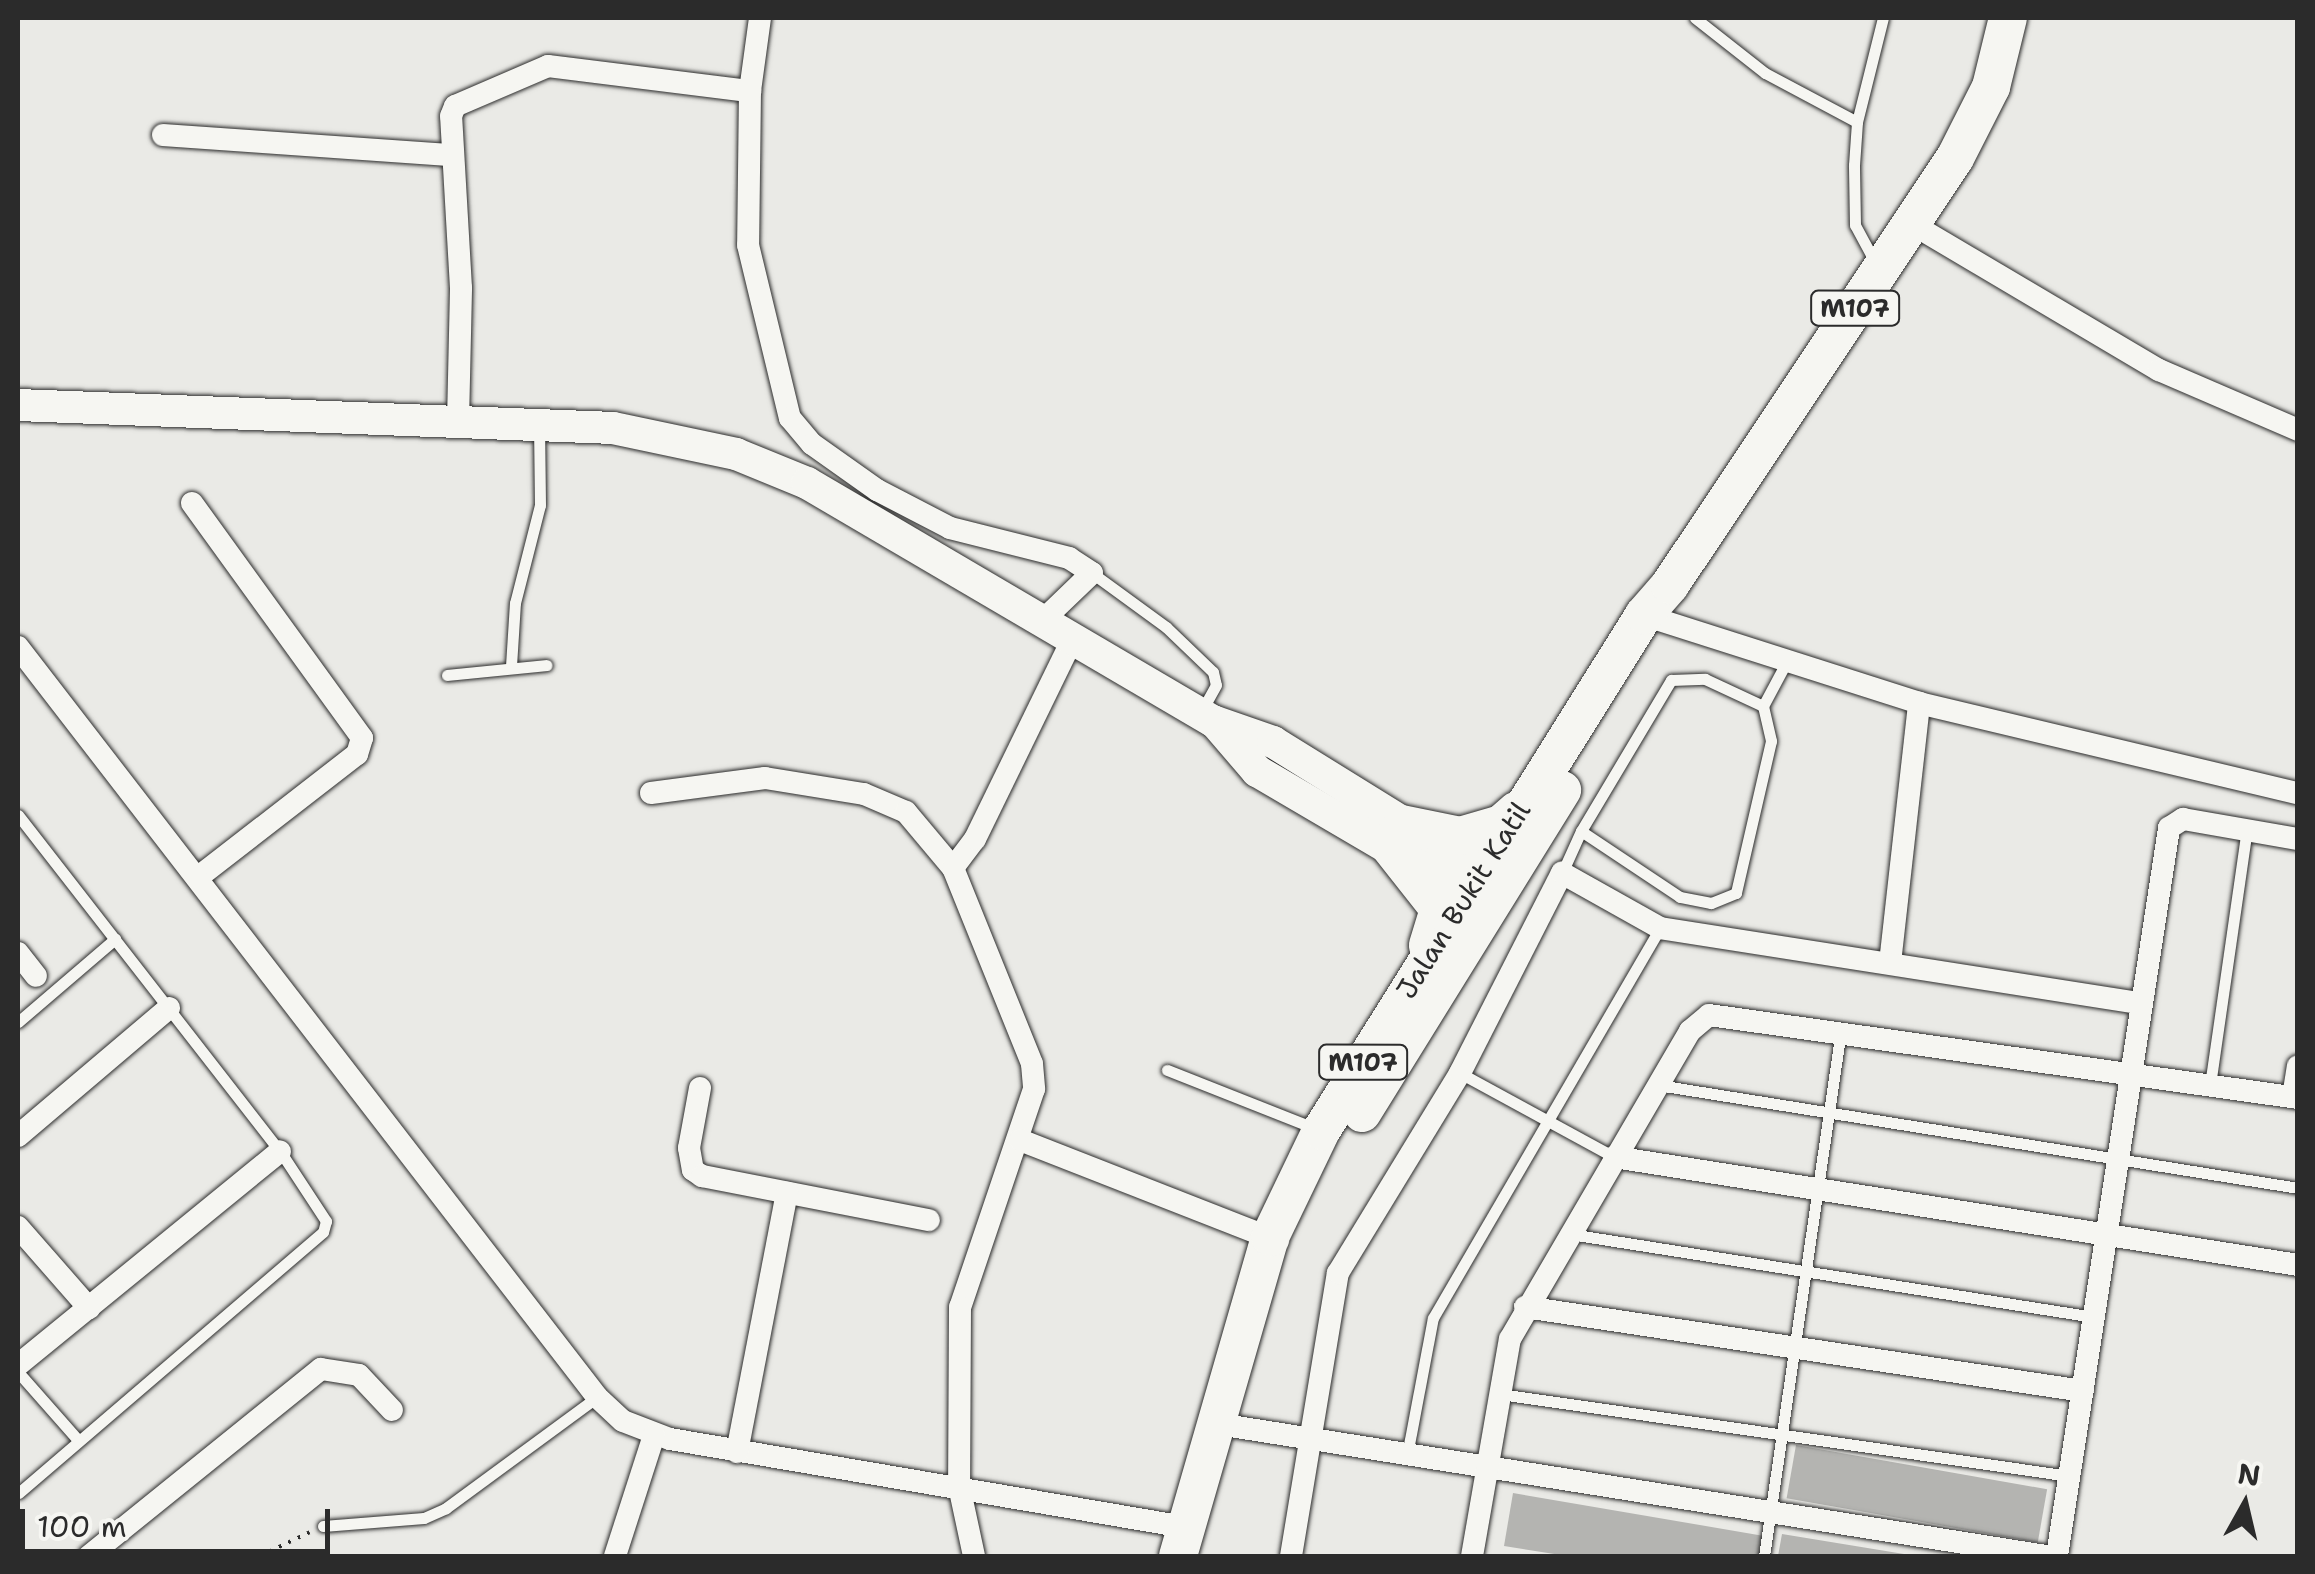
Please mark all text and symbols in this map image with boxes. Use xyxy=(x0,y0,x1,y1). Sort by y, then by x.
road number: M107 xyxy=(1810,288,1900,328)
street label: Jalan Bukit Katil xyxy=(1389,795,1537,1005)
road number: M107 xyxy=(1318,1042,1408,1082)
north arrow xyxy=(2195,1454,2295,1554)
text: N xyxy=(2236,1454,2263,1495)
scale bar xyxy=(25,1489,335,1551)
text: 100 m xyxy=(37,1506,127,1547)

